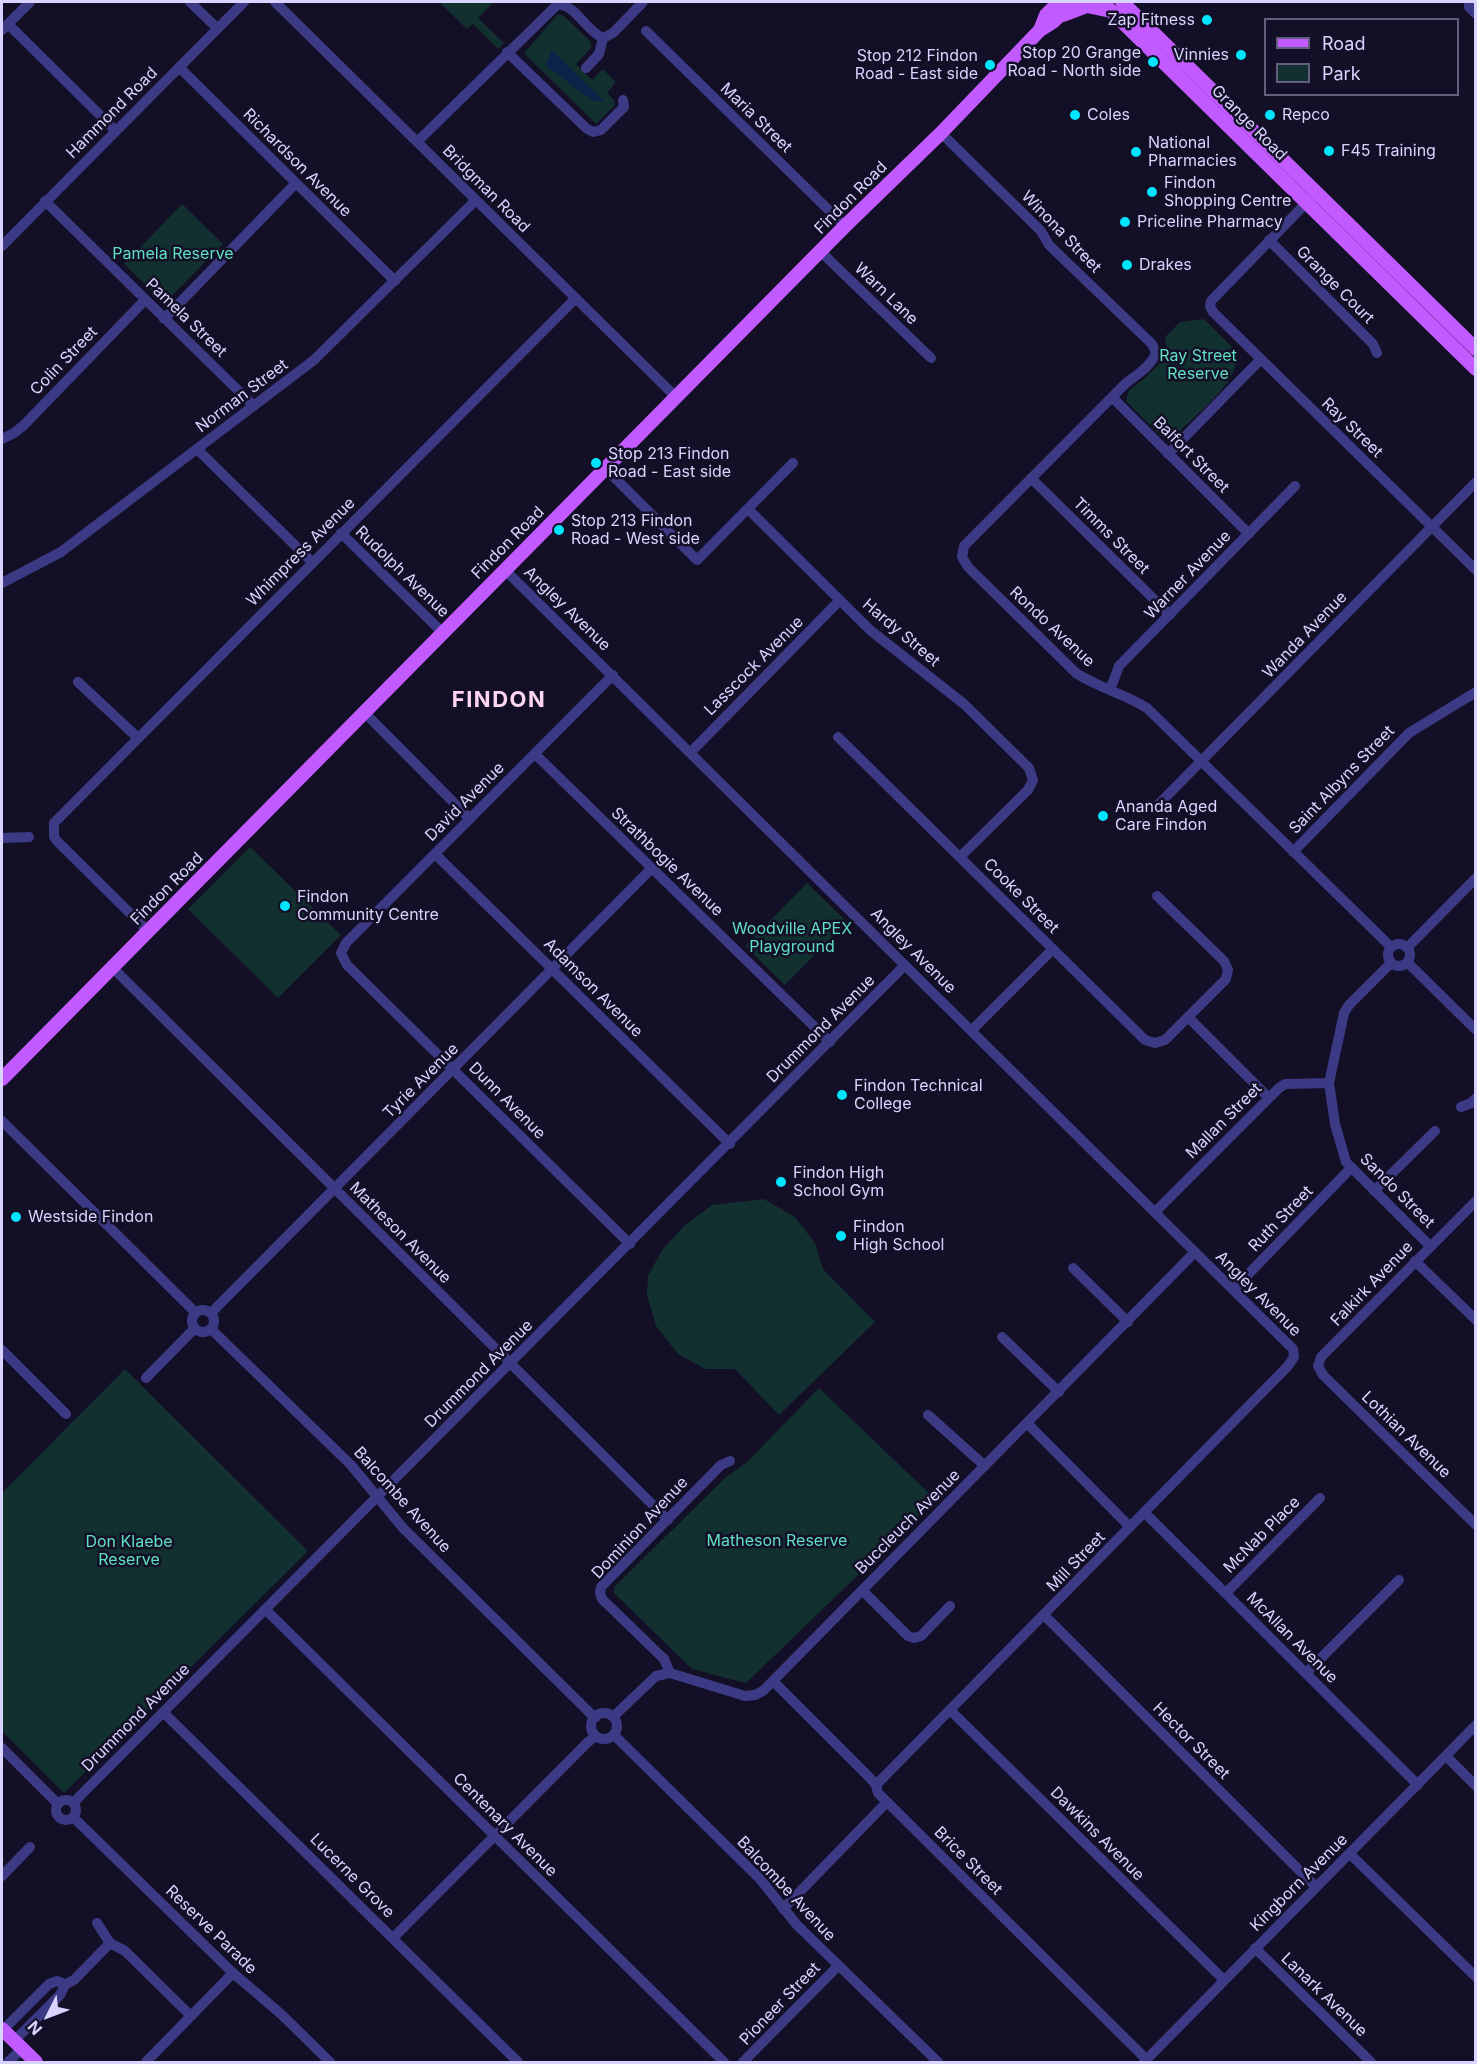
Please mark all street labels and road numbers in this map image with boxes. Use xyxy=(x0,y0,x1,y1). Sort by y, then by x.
street label: Hammond Road xyxy=(62,63,162,163)
street label: Maria Street xyxy=(716,79,796,157)
street label: Grange Road xyxy=(1207,81,1291,165)
street label: Richardson Avenue xyxy=(239,105,355,221)
street label: Bridgman Road xyxy=(438,141,534,237)
street label: Findon Road xyxy=(811,158,891,238)
street label: Winona Street xyxy=(1017,187,1105,277)
street label: Grange Court xyxy=(1292,242,1378,328)
street label: Warn Lane xyxy=(850,259,922,329)
street label: Pamela Street xyxy=(142,275,230,361)
street label: Colin Street xyxy=(26,323,102,399)
street label: Norman Street xyxy=(192,355,292,437)
street label: Ray Street xyxy=(1317,394,1387,462)
street label: Balfort Street xyxy=(1149,413,1233,497)
street label: Whimpress Avenue xyxy=(243,494,359,610)
street label: Timms Street xyxy=(1069,494,1153,578)
street label: Findon Road xyxy=(468,503,548,583)
street label: Rudolph Avenue xyxy=(351,522,453,622)
street label: Warner Avenue xyxy=(1141,527,1235,623)
street label: Angley Avenue xyxy=(520,563,614,655)
street label: Rondo Avenue xyxy=(1006,583,1098,671)
street label: Wanda Avenue xyxy=(1259,588,1351,682)
street label: Hardy Street xyxy=(858,595,944,671)
street label: Lasscock Avenue xyxy=(700,612,808,720)
street label: Saint Albyns Street xyxy=(1285,722,1399,838)
street label: David Avenue xyxy=(422,759,508,845)
street label: Strathbogie Avenue xyxy=(607,804,727,920)
street label: Findon Road xyxy=(127,849,207,929)
street label: Cooke Street xyxy=(979,854,1063,938)
street label: Angley Avenue xyxy=(866,904,960,998)
street label: Adamson Avenue xyxy=(540,935,646,1041)
street label: Drummond Avenue xyxy=(763,971,879,1087)
street label: Tyrie Avenue xyxy=(379,1039,463,1123)
street label: Dunn Avenue xyxy=(465,1059,549,1143)
street label: Mallan Street xyxy=(1182,1079,1266,1163)
street label: Sando Street xyxy=(1356,1150,1438,1232)
street label: Matheson Avenue xyxy=(345,1178,455,1288)
street label: Ruth Street xyxy=(1245,1182,1317,1256)
street label: Falkirk Avenue xyxy=(1327,1238,1417,1330)
street label: Angley Avenue xyxy=(1211,1247,1305,1341)
street label: Drummond Avenue xyxy=(421,1316,537,1432)
street label: Lothian Avenue xyxy=(1357,1388,1455,1482)
street label: Balcombe Avenue xyxy=(349,1443,455,1557)
street label: Buccleuch Avenue xyxy=(852,1466,964,1578)
street label: Dominion Avenue xyxy=(588,1473,692,1583)
street label: McNab Place xyxy=(1220,1493,1304,1577)
street label: Mill Street xyxy=(1043,1528,1109,1596)
street label: McAllan Avenue xyxy=(1242,1588,1342,1688)
street label: Drummond Avenue xyxy=(78,1660,194,1776)
street label: Hector Street xyxy=(1149,1699,1233,1783)
street label: Centenary Avenue xyxy=(449,1769,561,1881)
street label: Dawkins Avenue xyxy=(1046,1783,1148,1885)
street label: Brice Street xyxy=(930,1823,1006,1899)
street label: Lucerne Grove xyxy=(306,1830,398,1922)
street label: Kingborn Avenue xyxy=(1246,1830,1352,1936)
street label: Balcombe Avenue xyxy=(733,1833,839,1945)
street label: Reserve Parade xyxy=(161,1882,261,1978)
street label: Lanark Avenue xyxy=(1277,1949,1371,2041)
street label: Pioneer Street xyxy=(736,1959,824,2049)

